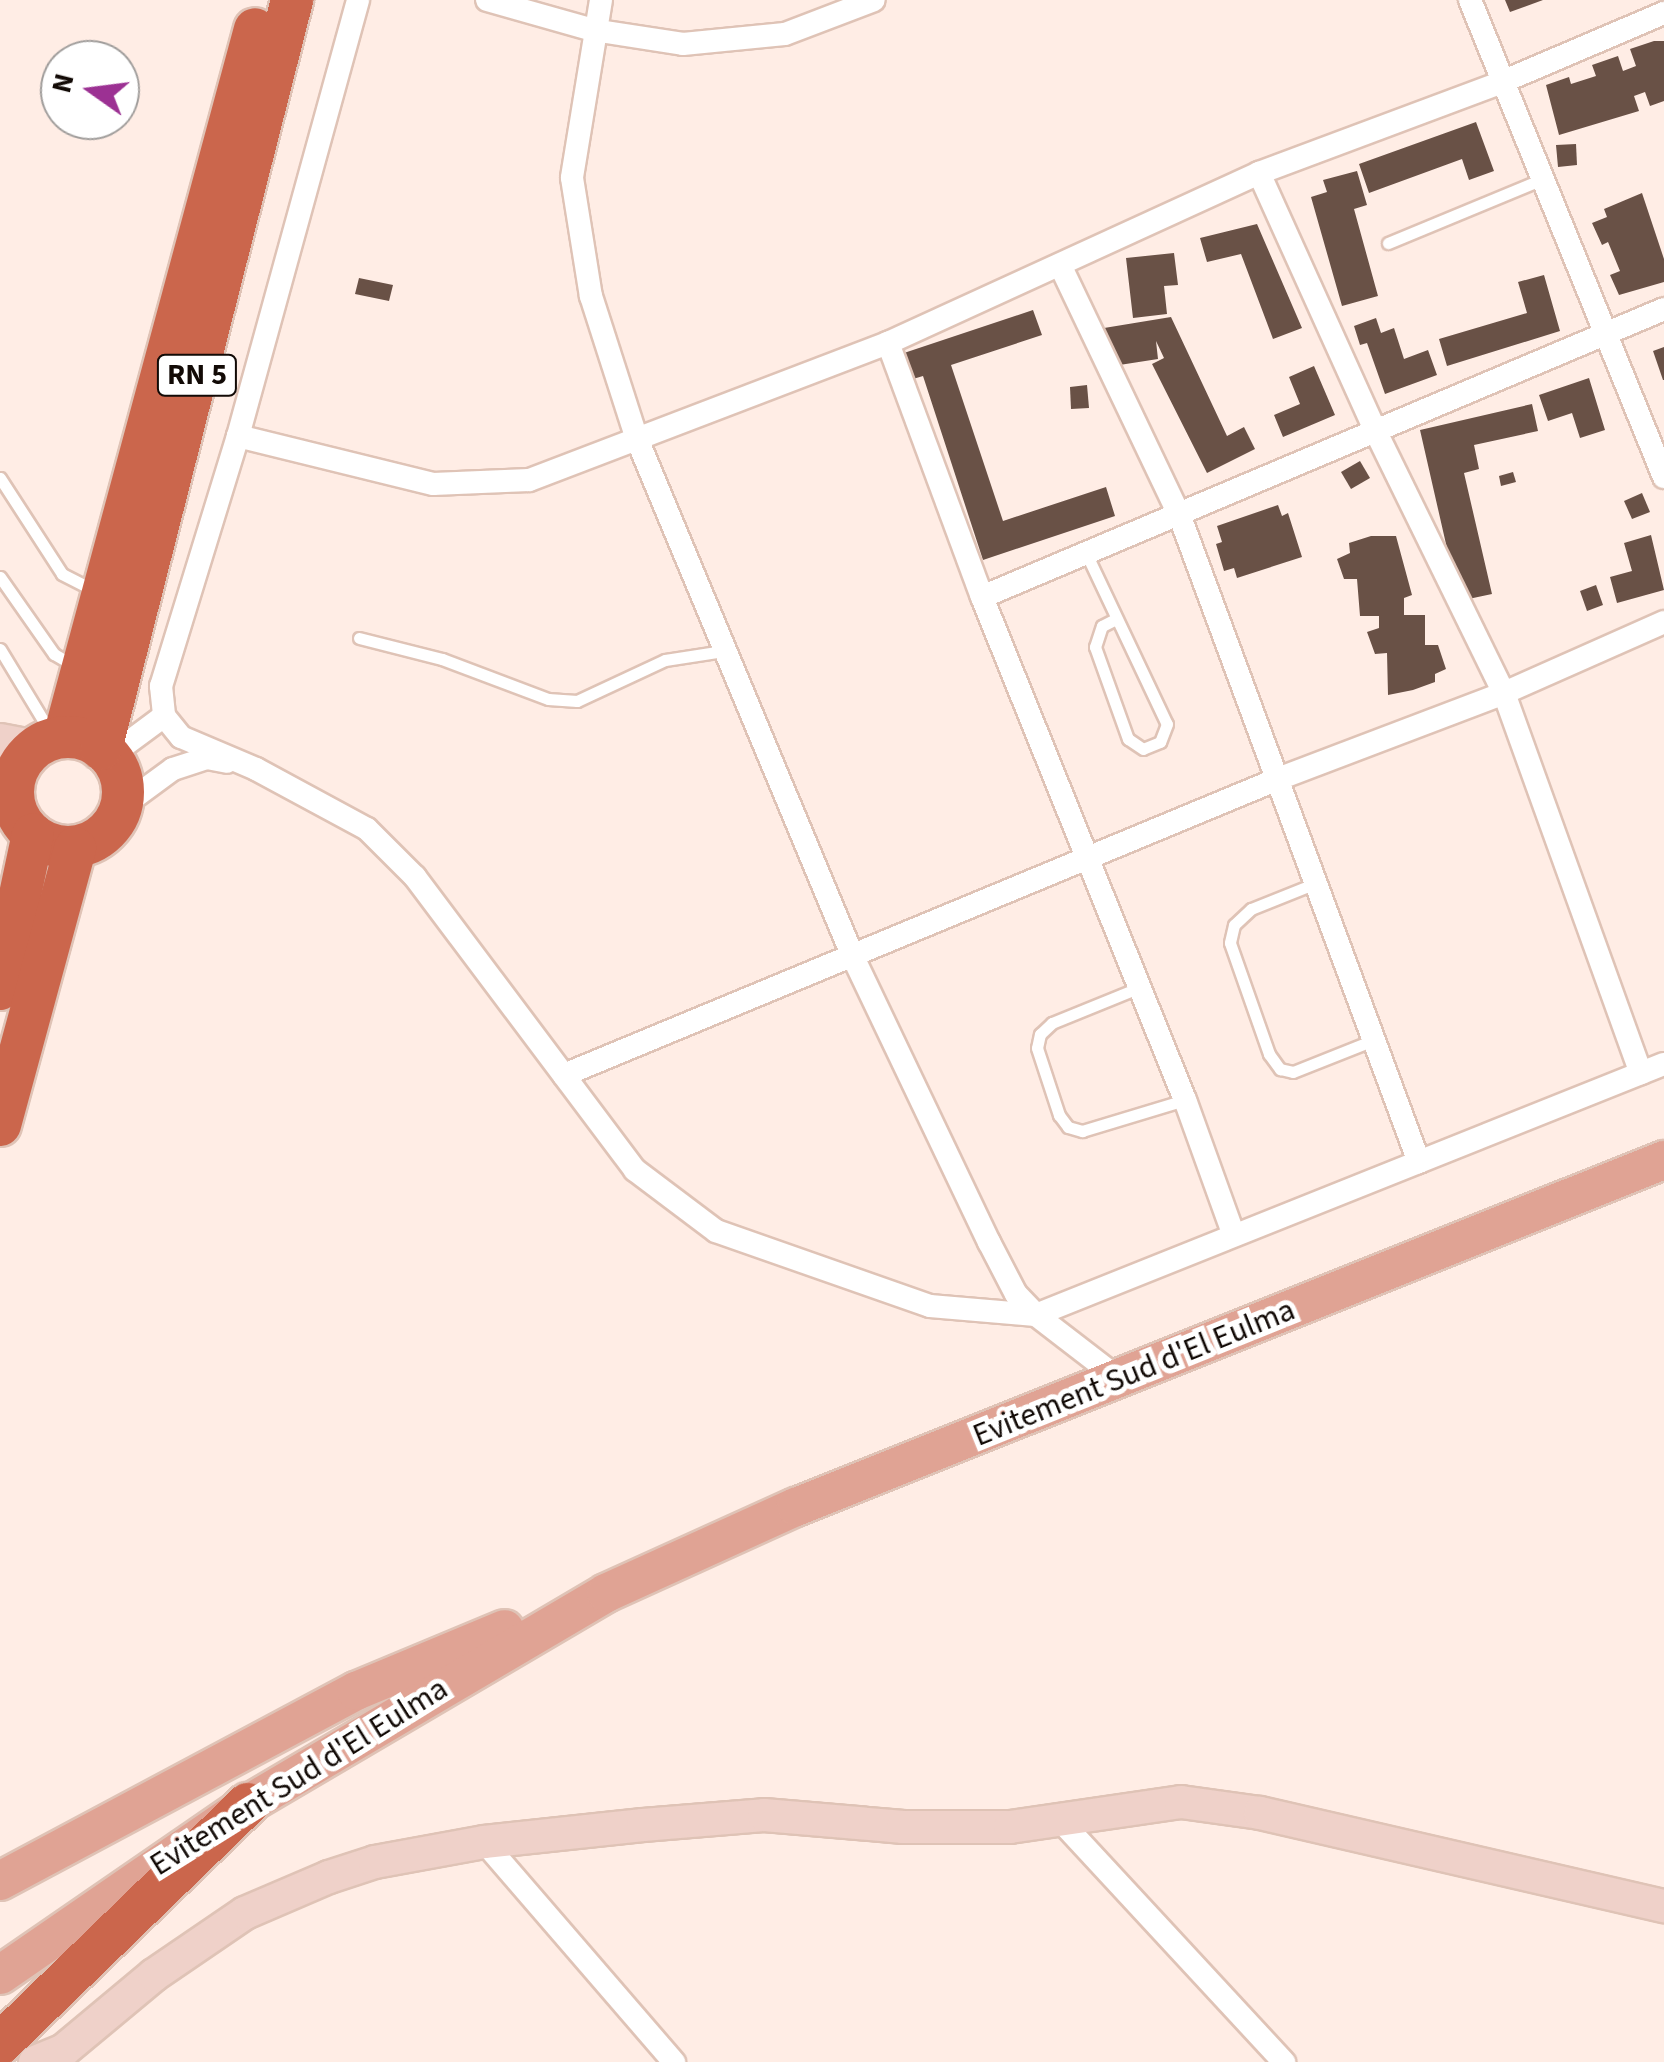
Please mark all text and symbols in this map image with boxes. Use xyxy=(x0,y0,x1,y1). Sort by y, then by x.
north arrow xyxy=(40,40,140,140)
text: N xyxy=(41,69,84,97)
road number: RN 5 xyxy=(154,350,240,400)
street label: Evitement Sud d'El Eulma xyxy=(968,1291,1300,1455)
street label: Evitement Sud d'El Eulma xyxy=(143,1670,455,1884)

